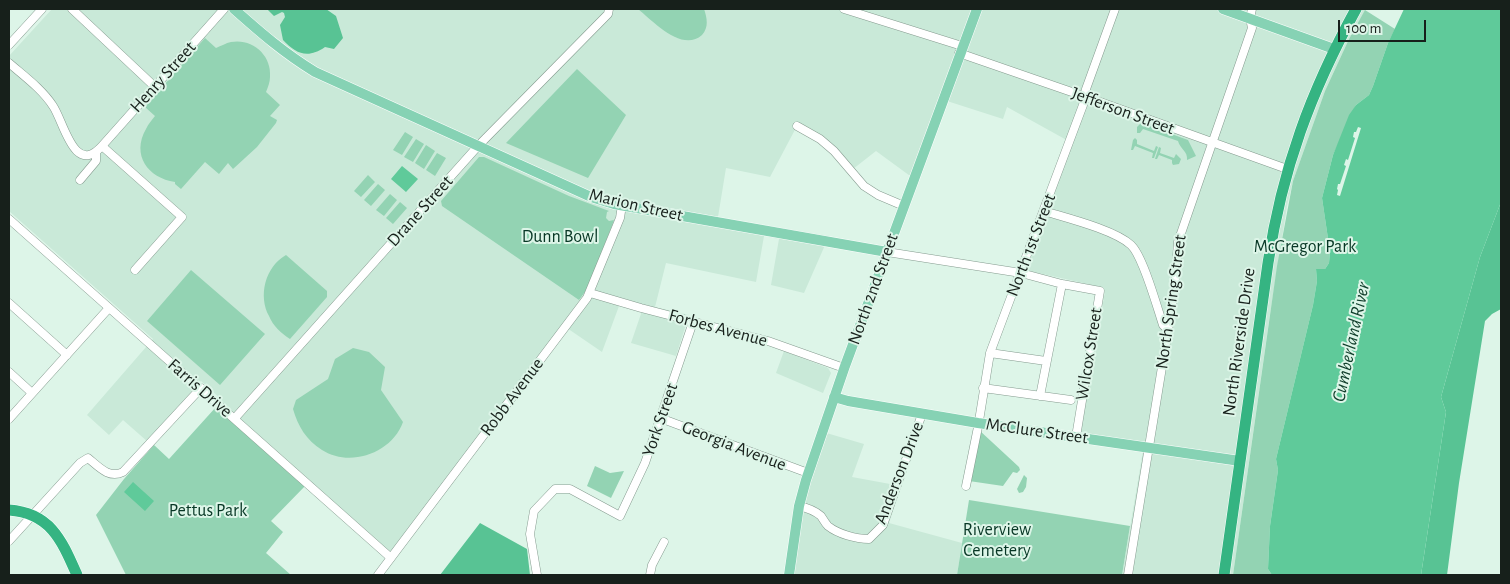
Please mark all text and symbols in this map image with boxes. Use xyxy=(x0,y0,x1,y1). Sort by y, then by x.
scale bar xyxy=(1340,10,1428,42)
text: 100 m xyxy=(1346,21,1381,36)
street label: Henry Street xyxy=(125,37,201,117)
street label: Jefferson Street xyxy=(1068,82,1178,140)
street label: Drane Street xyxy=(382,171,458,251)
street label: Marion Street xyxy=(587,184,685,226)
street label: North 1st Street xyxy=(1001,191,1061,299)
park label: Dunn Bowl xyxy=(522,226,598,248)
street label: North 2nd Street xyxy=(843,231,903,347)
street label: North Spring Street xyxy=(1151,233,1191,371)
park label: McGregor Park xyxy=(1254,236,1356,258)
street label: North Riverside Drive xyxy=(1218,267,1260,417)
water label: Cumberland River xyxy=(1327,280,1375,404)
street label: Forbes Avenue xyxy=(666,304,770,352)
street label: Wilcox Street xyxy=(1071,306,1107,402)
street label: Farris Drive xyxy=(163,354,237,422)
street label: Robb Avenue xyxy=(476,354,548,440)
street label: York Street xyxy=(637,380,683,460)
street label: McClure Street xyxy=(984,413,1090,449)
street label: Georgia Avenue xyxy=(679,416,789,476)
street label: Anderson Drive xyxy=(870,419,928,527)
park label: Pettus Park xyxy=(169,500,247,522)
park label: Riverview Cemetery xyxy=(963,519,1031,562)

